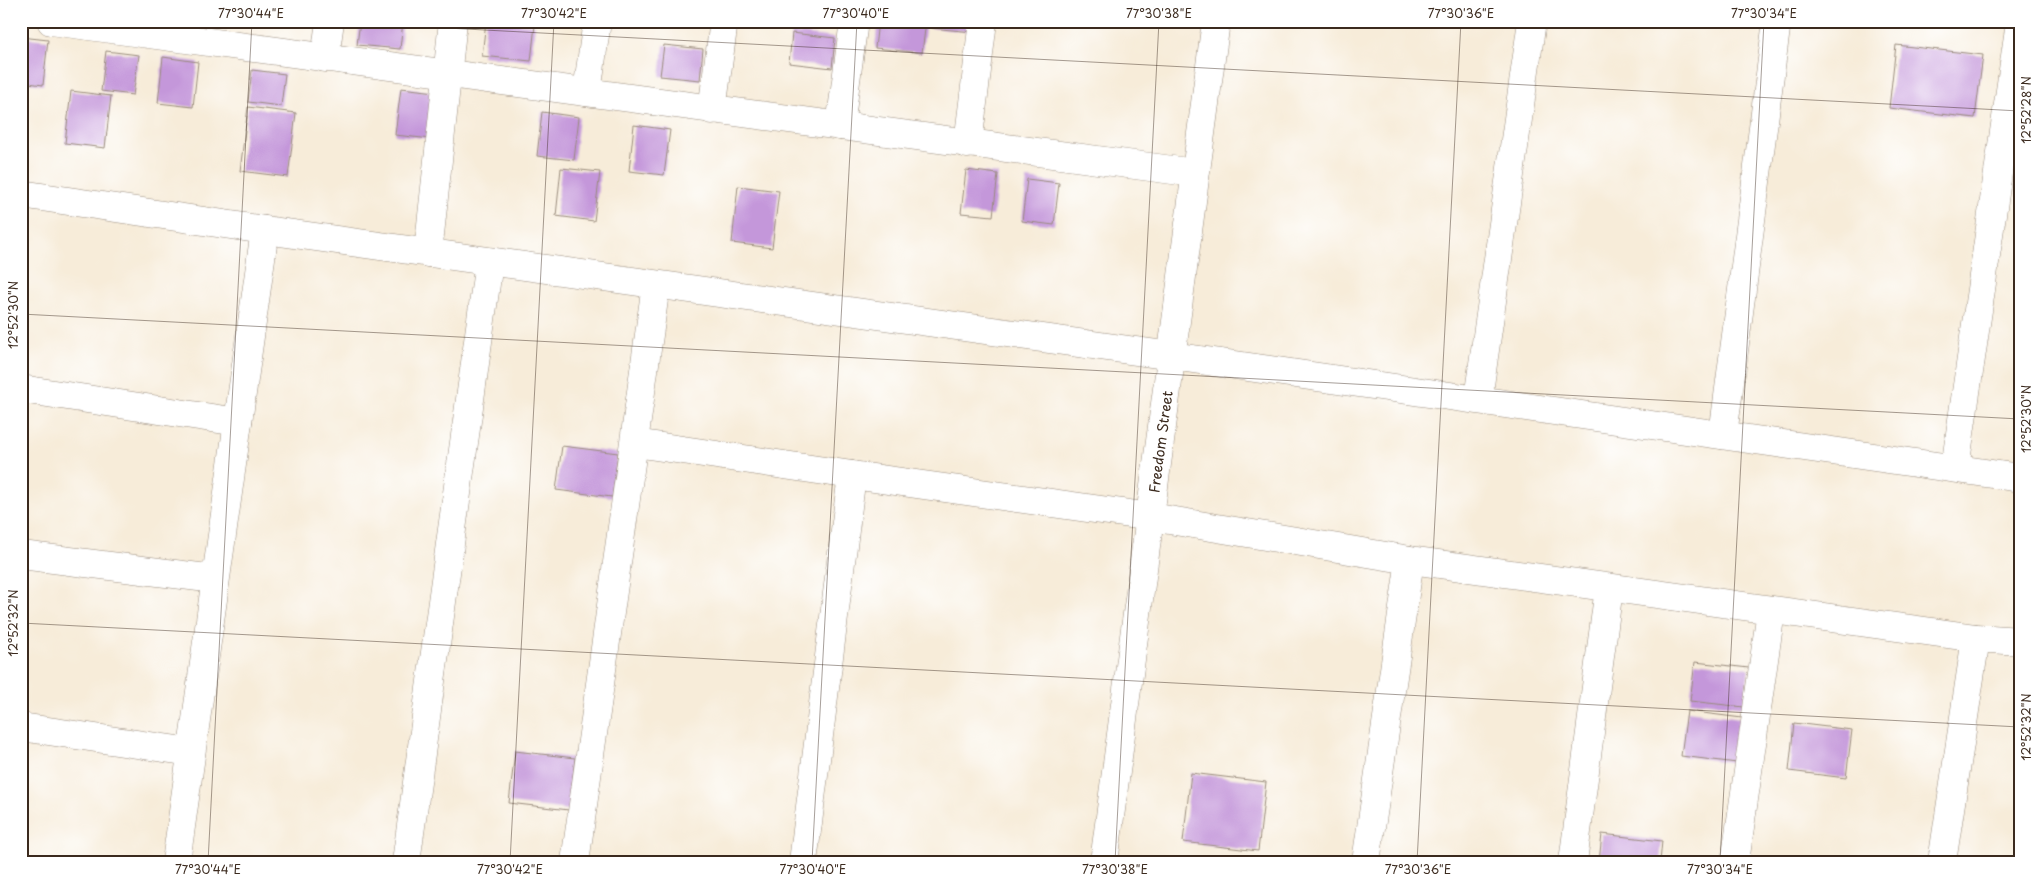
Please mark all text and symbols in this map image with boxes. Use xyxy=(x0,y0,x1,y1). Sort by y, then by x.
text: 77°30'44"E xyxy=(218,4,284,22)
text: 77°30'42"E xyxy=(521,4,587,22)
text: 77°30'40"E xyxy=(823,4,889,22)
text: 77°30'38"E xyxy=(1126,4,1192,22)
text: 77°30'36"E xyxy=(1428,4,1494,22)
text: 77°30'34"E xyxy=(1731,4,1797,22)
text: 12°52'28"N xyxy=(2017,76,2035,144)
text: 12°52'30"N xyxy=(4,281,22,349)
text: 12°52'30"N xyxy=(2017,385,2035,453)
street label: Freedom Street xyxy=(1143,389,1177,494)
text: 12°52'32"N xyxy=(4,589,22,657)
text: 12°52'32"N xyxy=(2017,693,2035,761)
text: 77°30'44"E xyxy=(175,860,241,878)
text: 77°30'42"E xyxy=(477,860,543,878)
text: 77°30'40"E xyxy=(780,860,846,878)
text: 77°30'38"E xyxy=(1082,860,1148,878)
text: 77°30'36"E xyxy=(1385,860,1451,878)
text: 77°30'34"E xyxy=(1687,860,1753,878)

